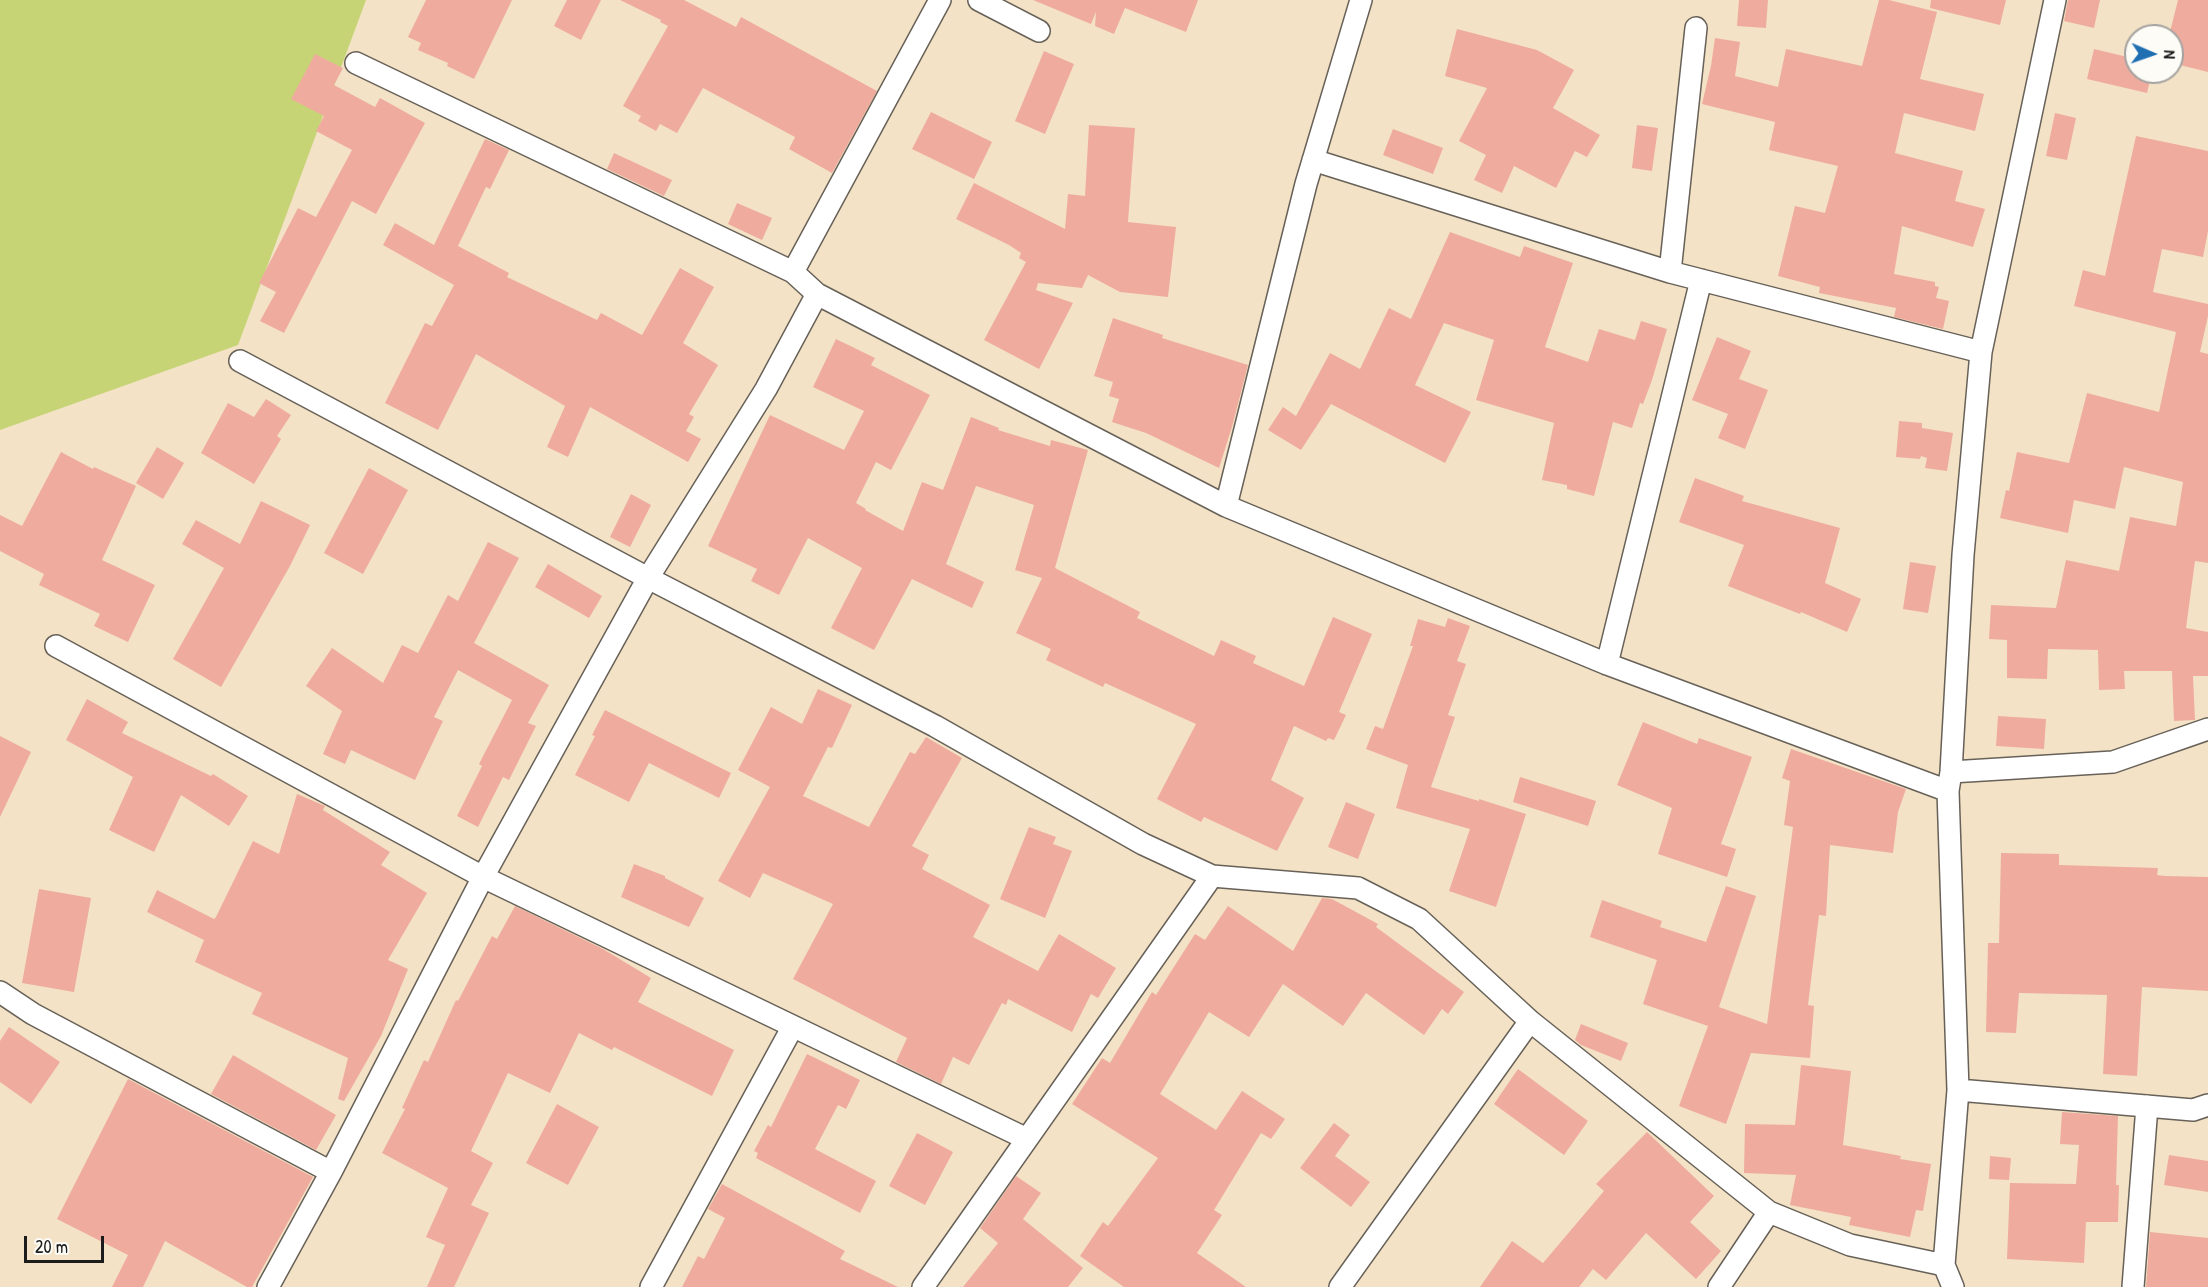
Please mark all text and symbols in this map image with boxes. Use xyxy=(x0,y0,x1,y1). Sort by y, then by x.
north arrow xyxy=(2124,24,2184,84)
text: N xyxy=(2159,50,2181,59)
scale bar xyxy=(27,1224,106,1262)
text: 20 m xyxy=(35,1234,68,1259)

